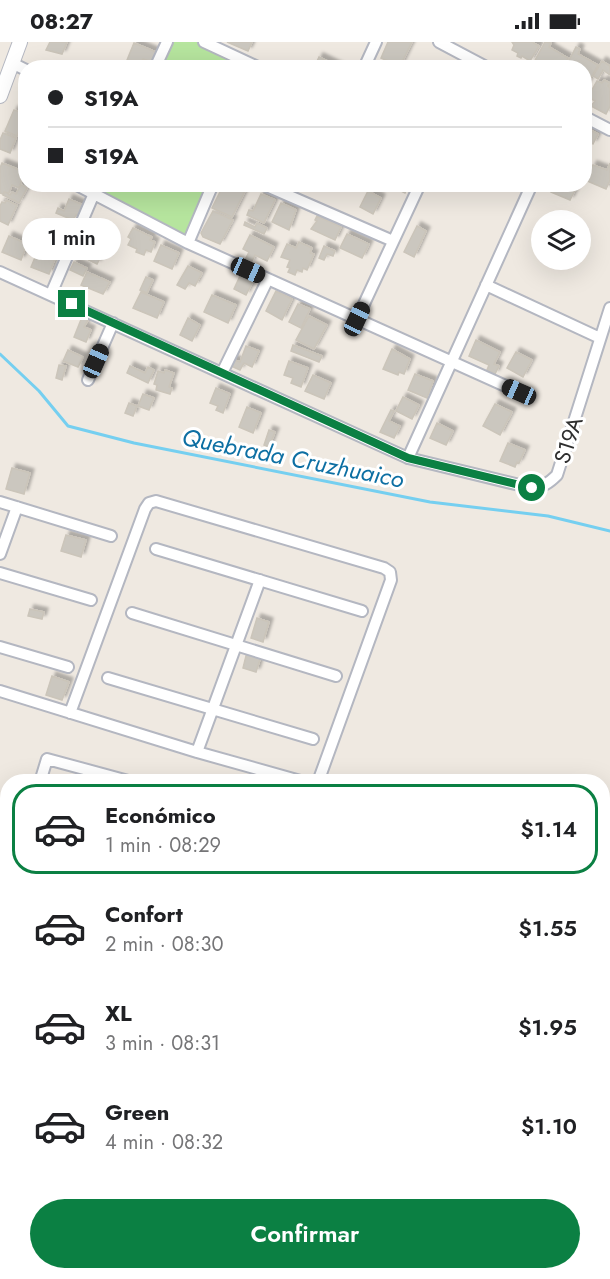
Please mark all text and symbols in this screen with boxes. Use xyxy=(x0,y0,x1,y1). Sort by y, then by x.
text: 08:27 xyxy=(30,5,93,37)
text: S19A xyxy=(84,82,138,114)
text: S19A xyxy=(84,140,138,172)
map controls xyxy=(531,210,591,270)
button: layers xyxy=(531,210,591,270)
callout: 1 min xyxy=(22,217,122,259)
text: 1 min xyxy=(47,224,96,253)
car xyxy=(228,254,268,286)
route end xyxy=(58,290,85,317)
car xyxy=(341,299,373,339)
car xyxy=(80,341,112,381)
car xyxy=(499,376,539,408)
street label: S19A xyxy=(545,412,591,468)
water label: Quebrada Cruzhuaico xyxy=(179,419,407,497)
route start xyxy=(518,474,545,501)
text: Económico xyxy=(105,799,216,831)
icon: car xyxy=(33,802,87,856)
text: $1.14 xyxy=(521,813,577,845)
text: 1 min · 08:29 xyxy=(105,831,221,860)
text: Confort xyxy=(105,898,183,930)
icon: car xyxy=(33,901,87,955)
text: $1.55 xyxy=(519,912,577,944)
text: 2 min · 08:30 xyxy=(105,930,224,959)
text: XL xyxy=(105,997,132,1029)
icon: car xyxy=(33,1000,87,1054)
text: $1.95 xyxy=(518,1011,577,1043)
text: 3 min · 08:31 xyxy=(105,1029,220,1058)
text: Green xyxy=(105,1096,169,1128)
icon: car xyxy=(33,1099,87,1153)
text: $1.10 xyxy=(521,1110,577,1142)
text: 4 min · 08:32 xyxy=(105,1128,223,1157)
button: Confirmar xyxy=(30,1199,580,1268)

